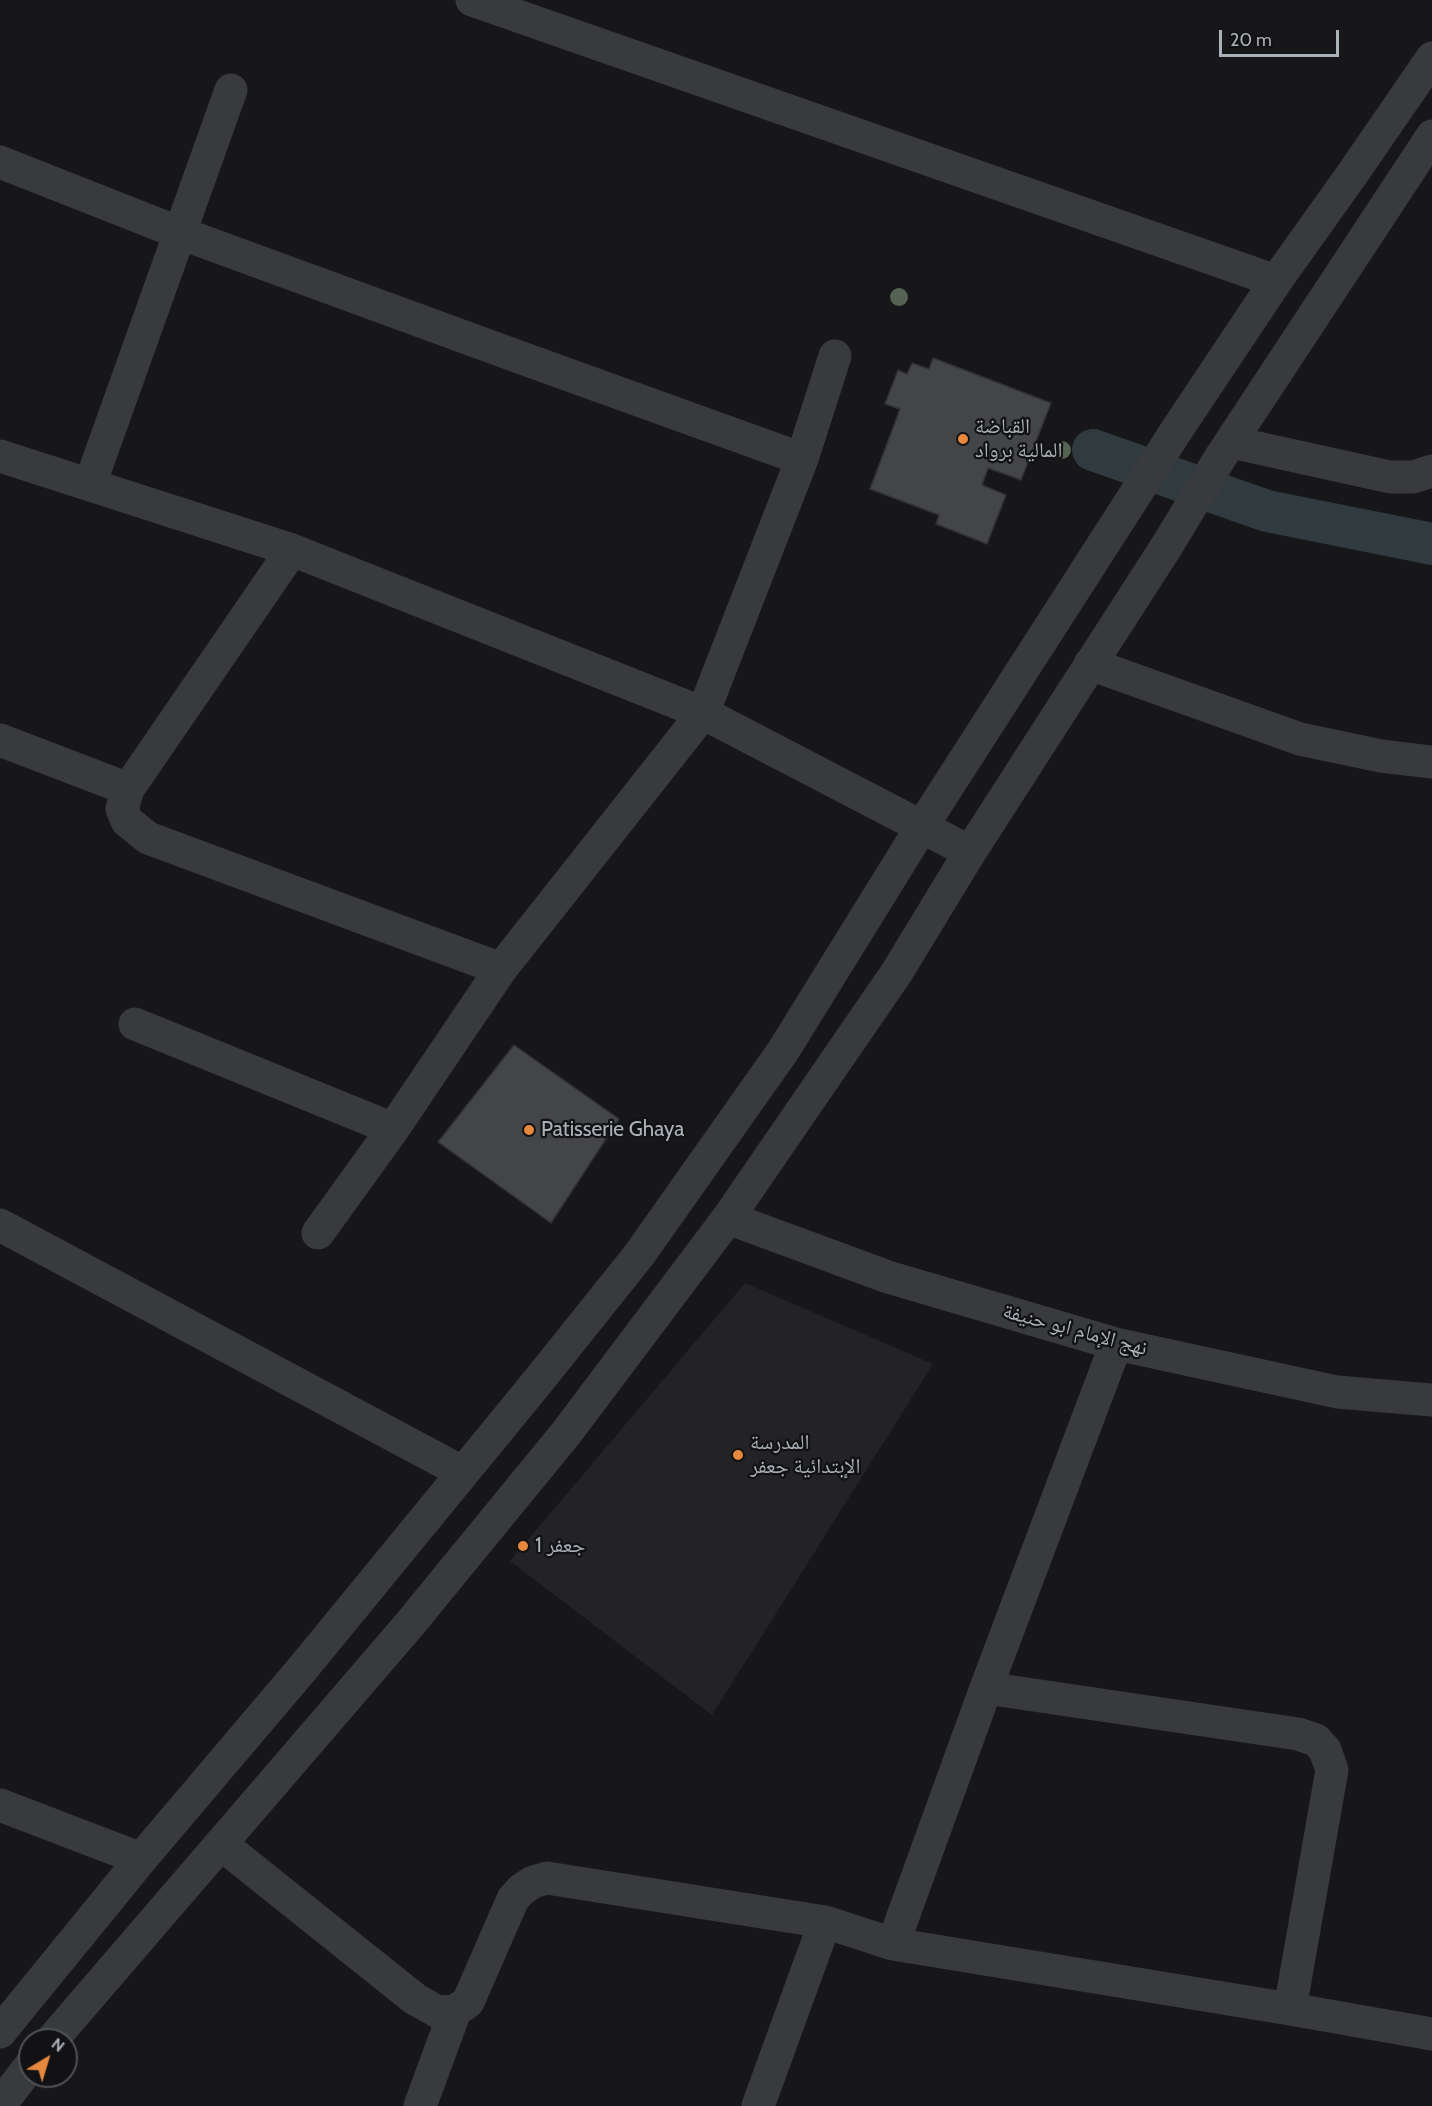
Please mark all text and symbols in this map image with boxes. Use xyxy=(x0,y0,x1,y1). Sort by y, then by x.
scale bar xyxy=(1222,18,1342,56)
text: 20 m xyxy=(1230,29,1272,51)
place label: القباضة المالية برواد xyxy=(975,414,1062,464)
marker: القباضة المالية برواد xyxy=(956,432,970,446)
place label: Patisserie Ghaya xyxy=(541,1117,684,1143)
marker: Patisserie Ghaya xyxy=(522,1123,536,1137)
street label: نهج الإمام ابو حنيفة xyxy=(1000,1299,1150,1361)
place label: المدرسة الإبتدائية جعفر xyxy=(750,1430,860,1480)
marker: المدرسة الإبتدائية جعفر xyxy=(731,1448,745,1462)
place label: جعفر 1 xyxy=(535,1533,585,1559)
marker: جعفر 1 xyxy=(516,1539,530,1553)
north arrow xyxy=(18,2028,78,2088)
text: N xyxy=(48,2034,68,2056)

